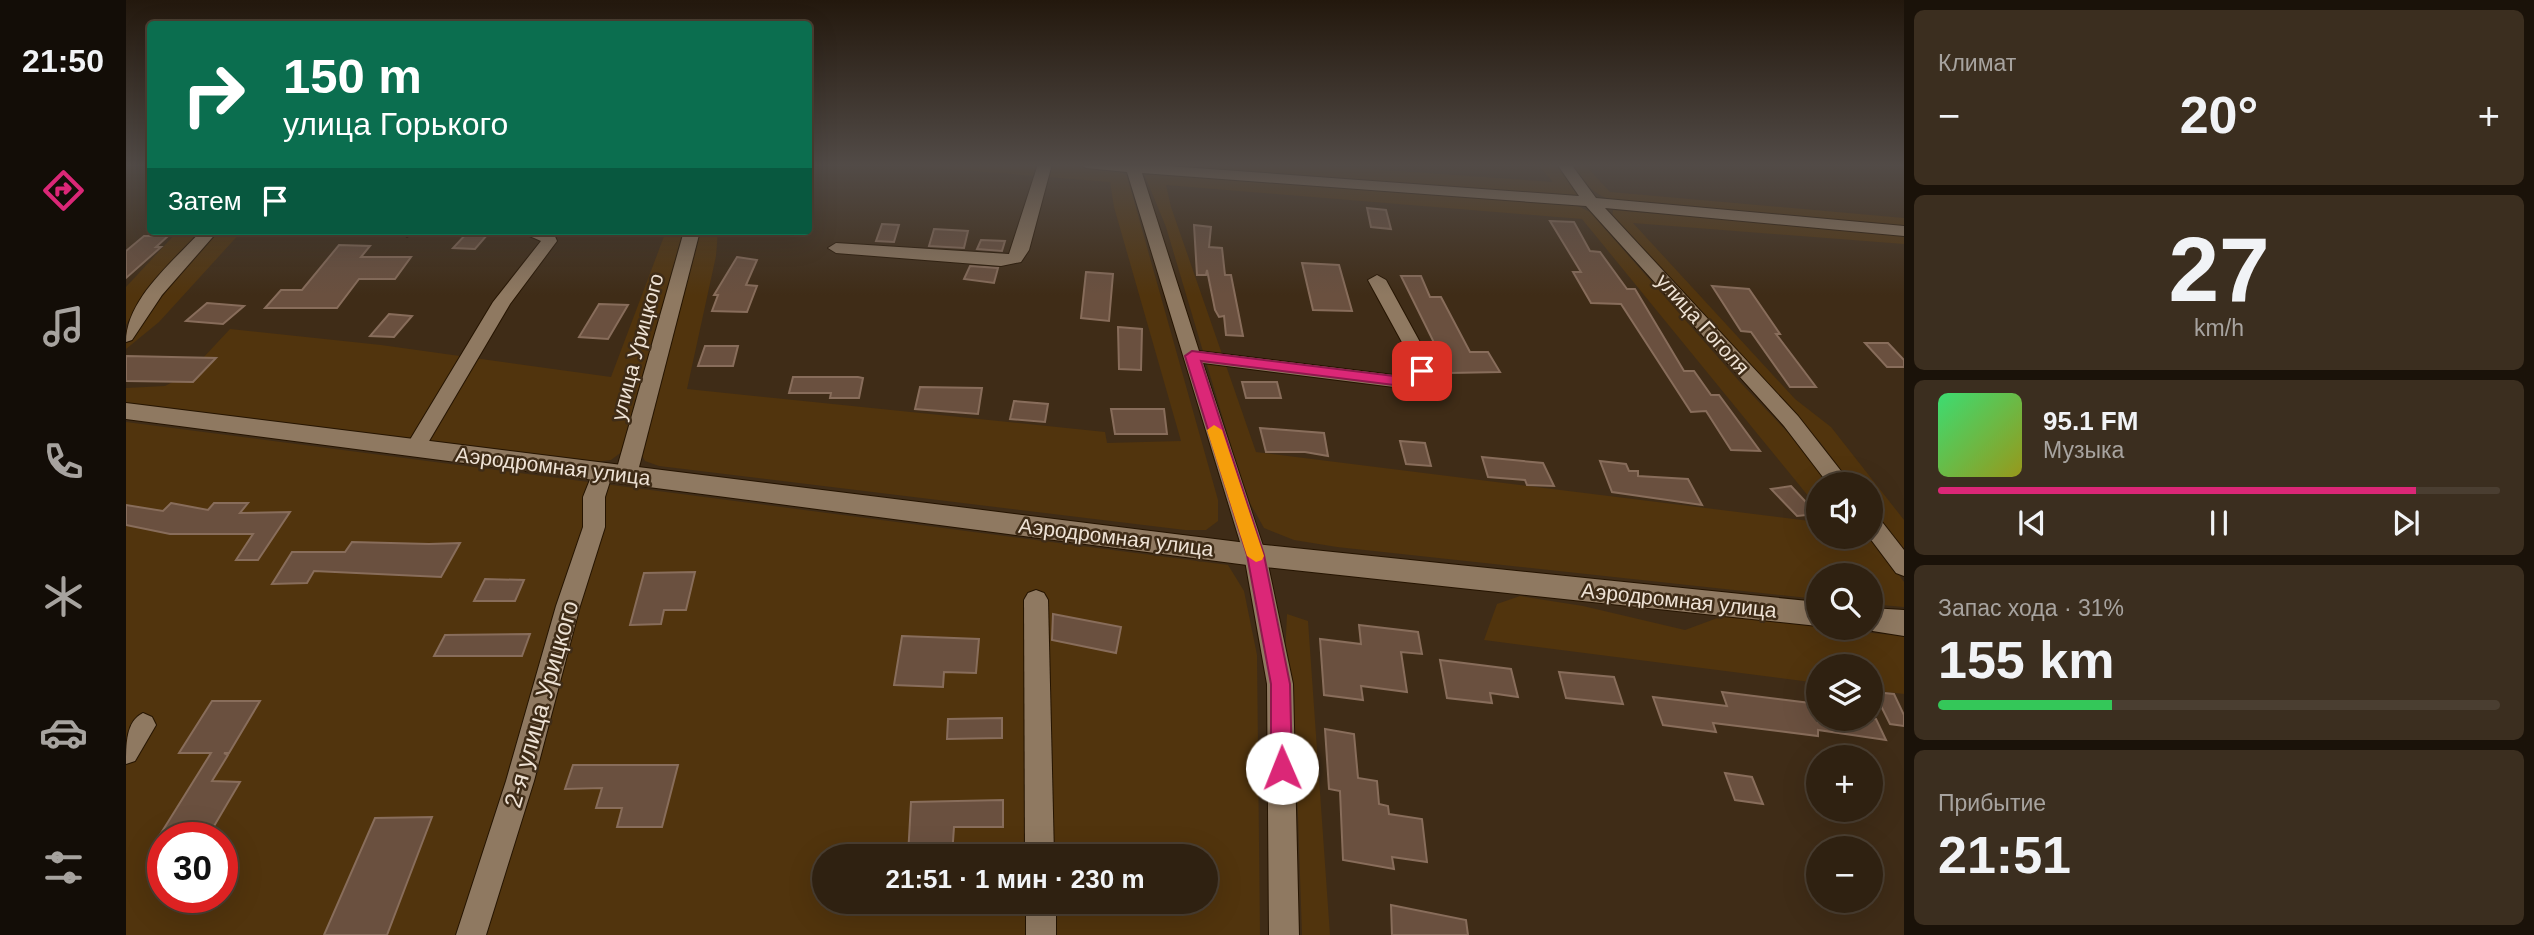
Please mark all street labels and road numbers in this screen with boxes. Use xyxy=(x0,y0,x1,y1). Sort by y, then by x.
street label: улица Гоголя xyxy=(1652,269,1754,379)
street label: улица Урицкого xyxy=(606,271,668,423)
street label: Аэродромная улица xyxy=(454,443,652,489)
street label: Аэродромная улица xyxy=(1017,514,1215,560)
street label: Аэродромная улица xyxy=(1580,578,1778,622)
street label: 2-я улица Урицкого xyxy=(499,597,583,811)

